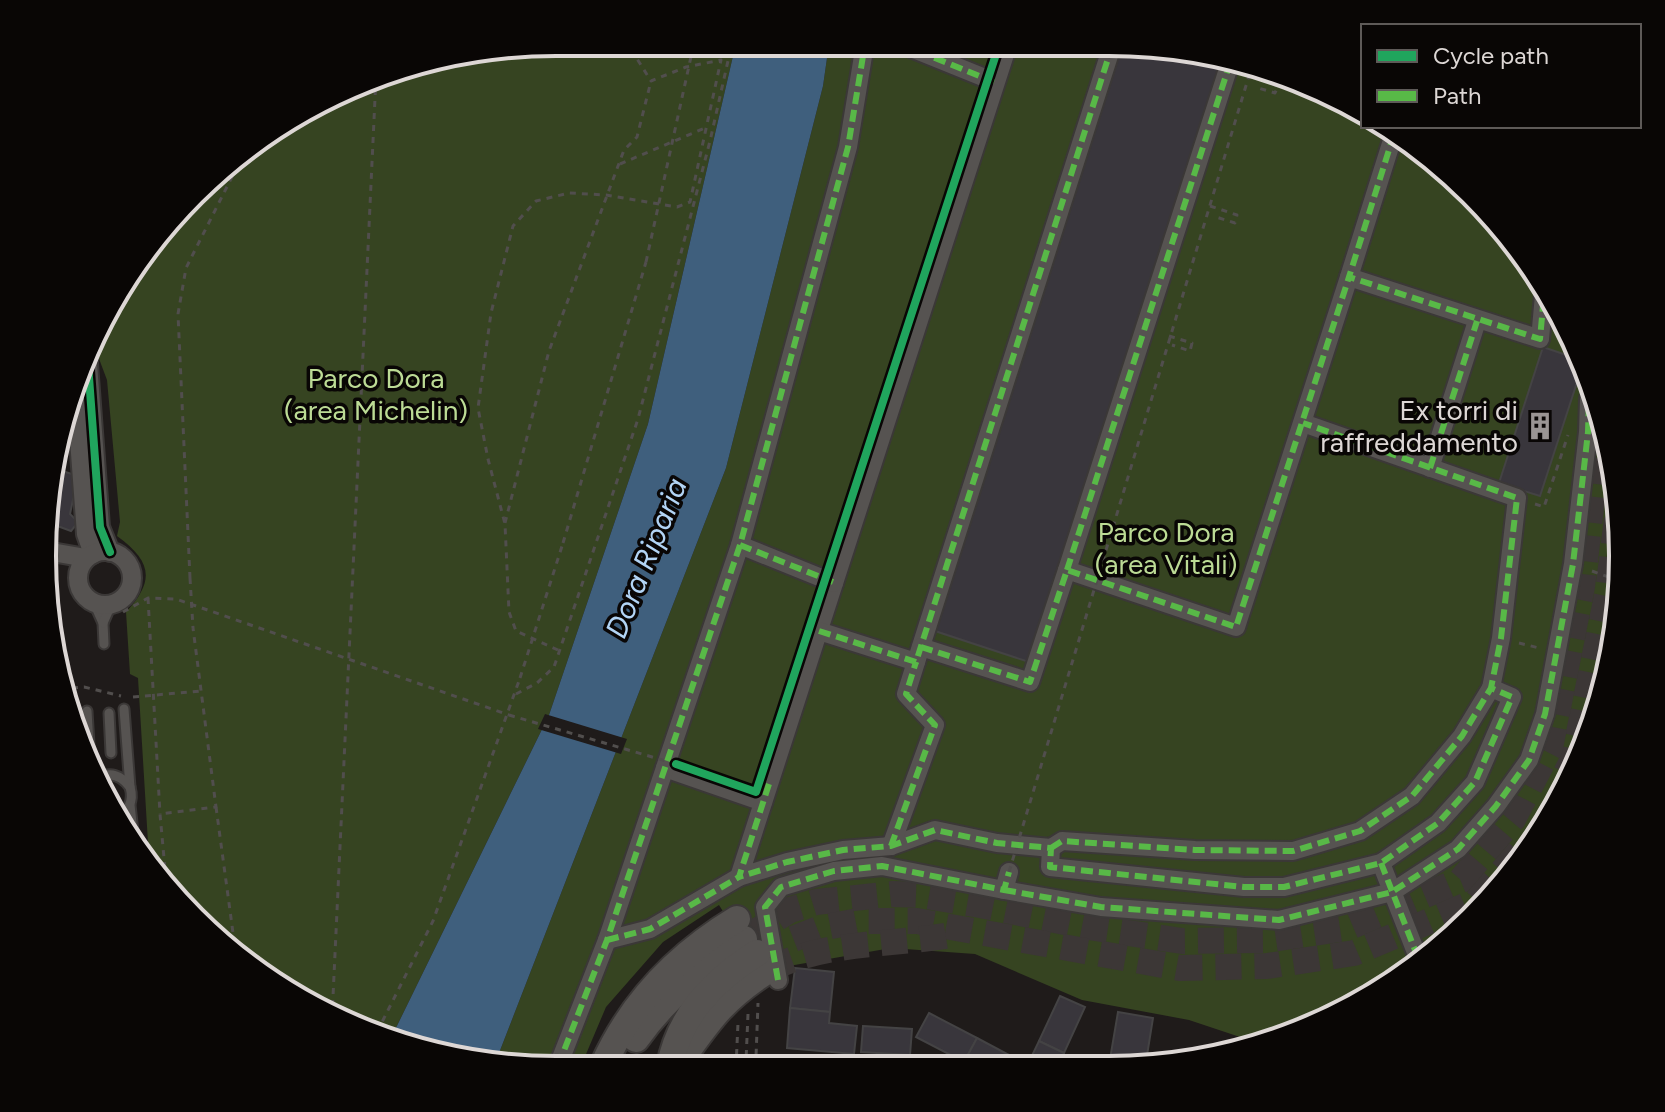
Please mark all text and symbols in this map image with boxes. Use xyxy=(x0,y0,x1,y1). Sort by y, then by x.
legend xyxy=(1361,24,1641,128)
text: Cycle path xyxy=(1433,41,1549,70)
text: Path xyxy=(1433,81,1481,110)
park label: Parco Dora (area Michelin) xyxy=(284,361,468,427)
place label: Ex torri di raffreddamento xyxy=(1320,393,1518,459)
building icon: Ex torri di raffreddamento xyxy=(1525,411,1555,441)
water label: Dora Riparia xyxy=(597,473,695,643)
park label: Parco Dora (area Vitali) xyxy=(1094,515,1238,581)

